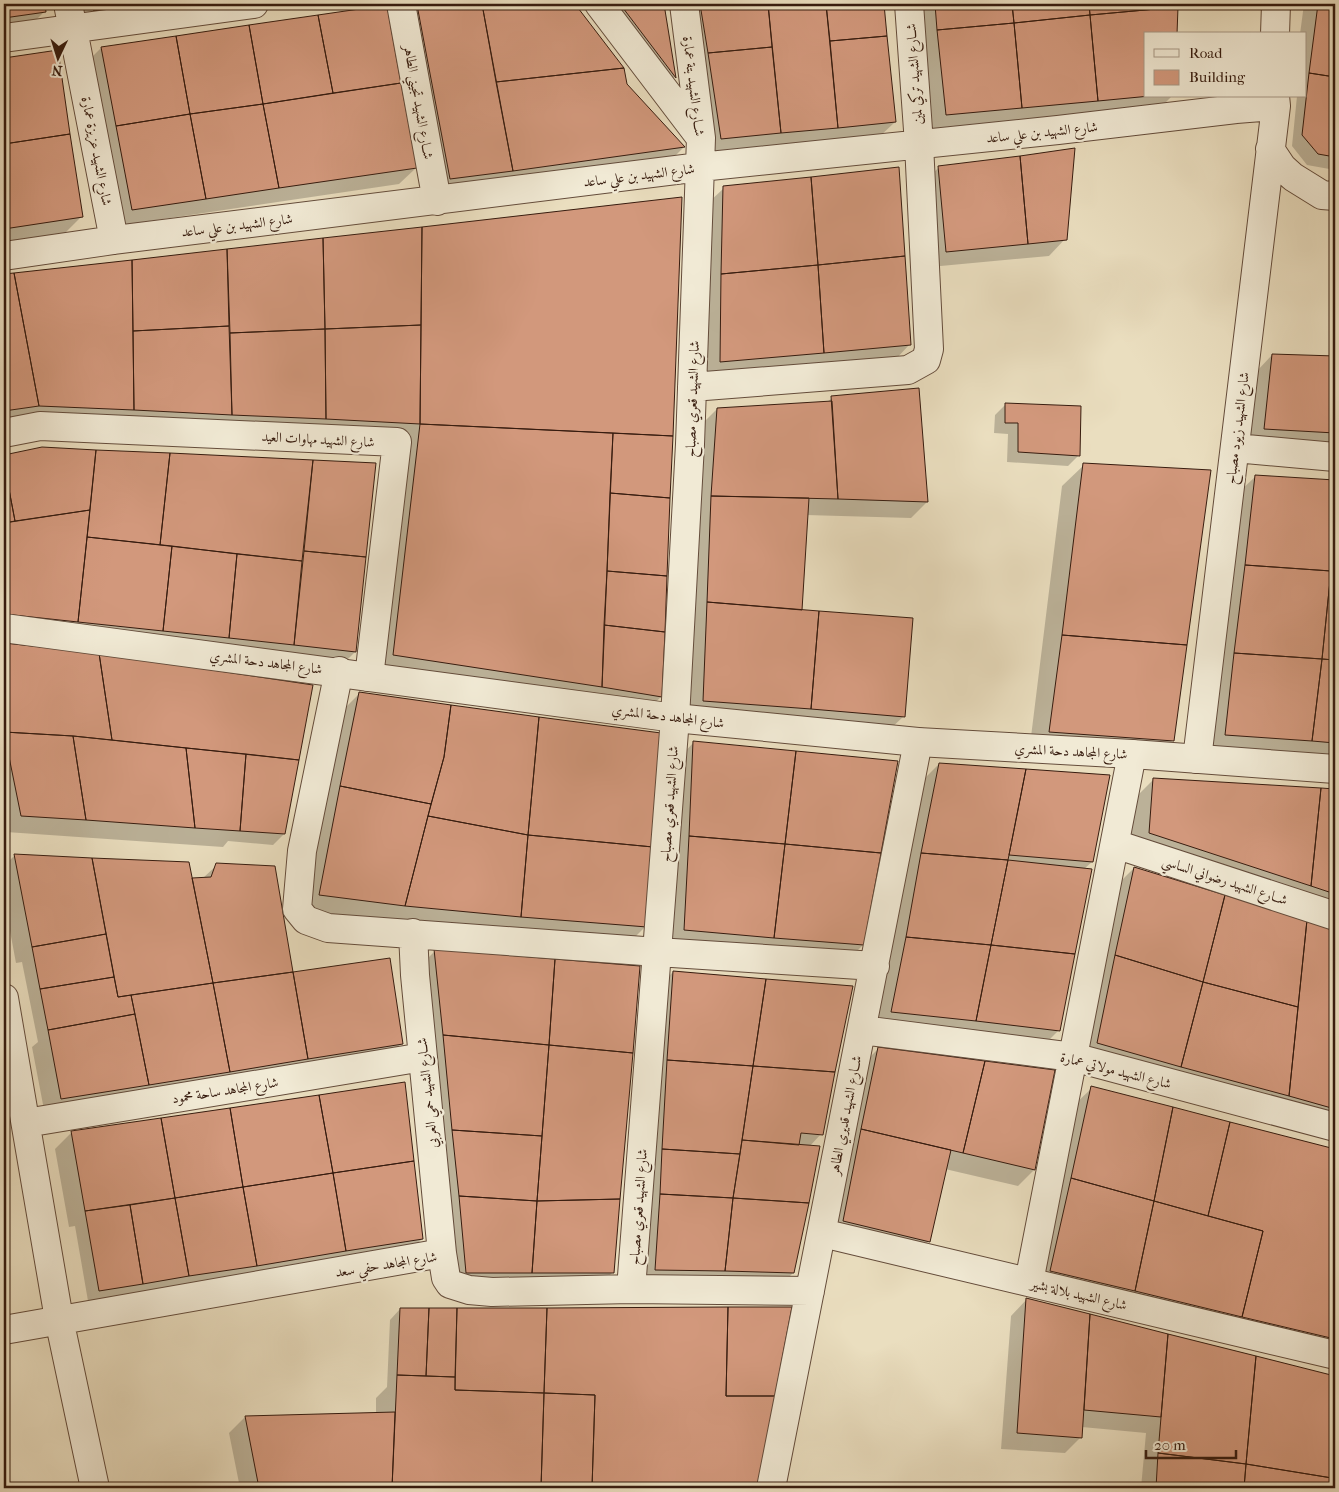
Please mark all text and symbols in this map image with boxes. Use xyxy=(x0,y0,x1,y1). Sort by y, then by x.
street label: شــارع الشهيد تركي لمين xyxy=(901,22,930,125)
north arrow xyxy=(32,32,82,82)
legend xyxy=(1144,32,1306,98)
street label: شــارع الشهيد بتة عمارة xyxy=(676,35,708,137)
street label: شــارع الشهيد تجيني الطاهر xyxy=(396,42,437,161)
text: Road xyxy=(1189,44,1223,62)
text: N xyxy=(51,62,63,79)
text: Building xyxy=(1189,68,1246,86)
street label: شارع الشهيد عزيزة عمارة xyxy=(75,95,115,208)
street label: شارع الشهيد بن علي ساعد xyxy=(985,118,1099,151)
street label: شارع الشهيد بن علي ساعد xyxy=(582,160,696,195)
street label: شارع الشهيد بن علي ساعد xyxy=(180,210,294,245)
street label: شارع الشهيد قعري مصباح xyxy=(682,340,707,458)
street label: شارع الشهيد زيود مصباح xyxy=(1222,371,1257,486)
street label: شارع الشهيد مهاوات العيد xyxy=(261,428,375,454)
street label: شارع المجاهد دحة المشري xyxy=(208,647,323,681)
street label: شارع المجاهد دحة المشري xyxy=(610,701,725,735)
street label: شارع المجاهد دحة المشري xyxy=(1014,740,1128,766)
street label: شارع الشهيد قعري مصباح xyxy=(657,745,686,863)
street label: شــارع الشهيد رضواني الساسي xyxy=(1158,852,1290,914)
street label: شــارع الشهيد حمي العربي xyxy=(413,1036,446,1149)
street label: شارع الشهيد مولاتي عمارة xyxy=(1058,1048,1173,1095)
street label: شــارع الشهيد قديري الطاهر xyxy=(825,1054,868,1179)
street label: شارع المجاهد ساحة محمود xyxy=(171,1074,280,1110)
street label: شارع الشهيد قعري مصباح xyxy=(626,1148,655,1266)
street label: شارع المجاهد حفي سعد xyxy=(334,1248,439,1286)
street label: شارع الشهيد بلالة بشير xyxy=(1027,1275,1129,1317)
scale bar xyxy=(1146,1427,1236,1459)
text: 20 m xyxy=(1154,1436,1186,1454)

